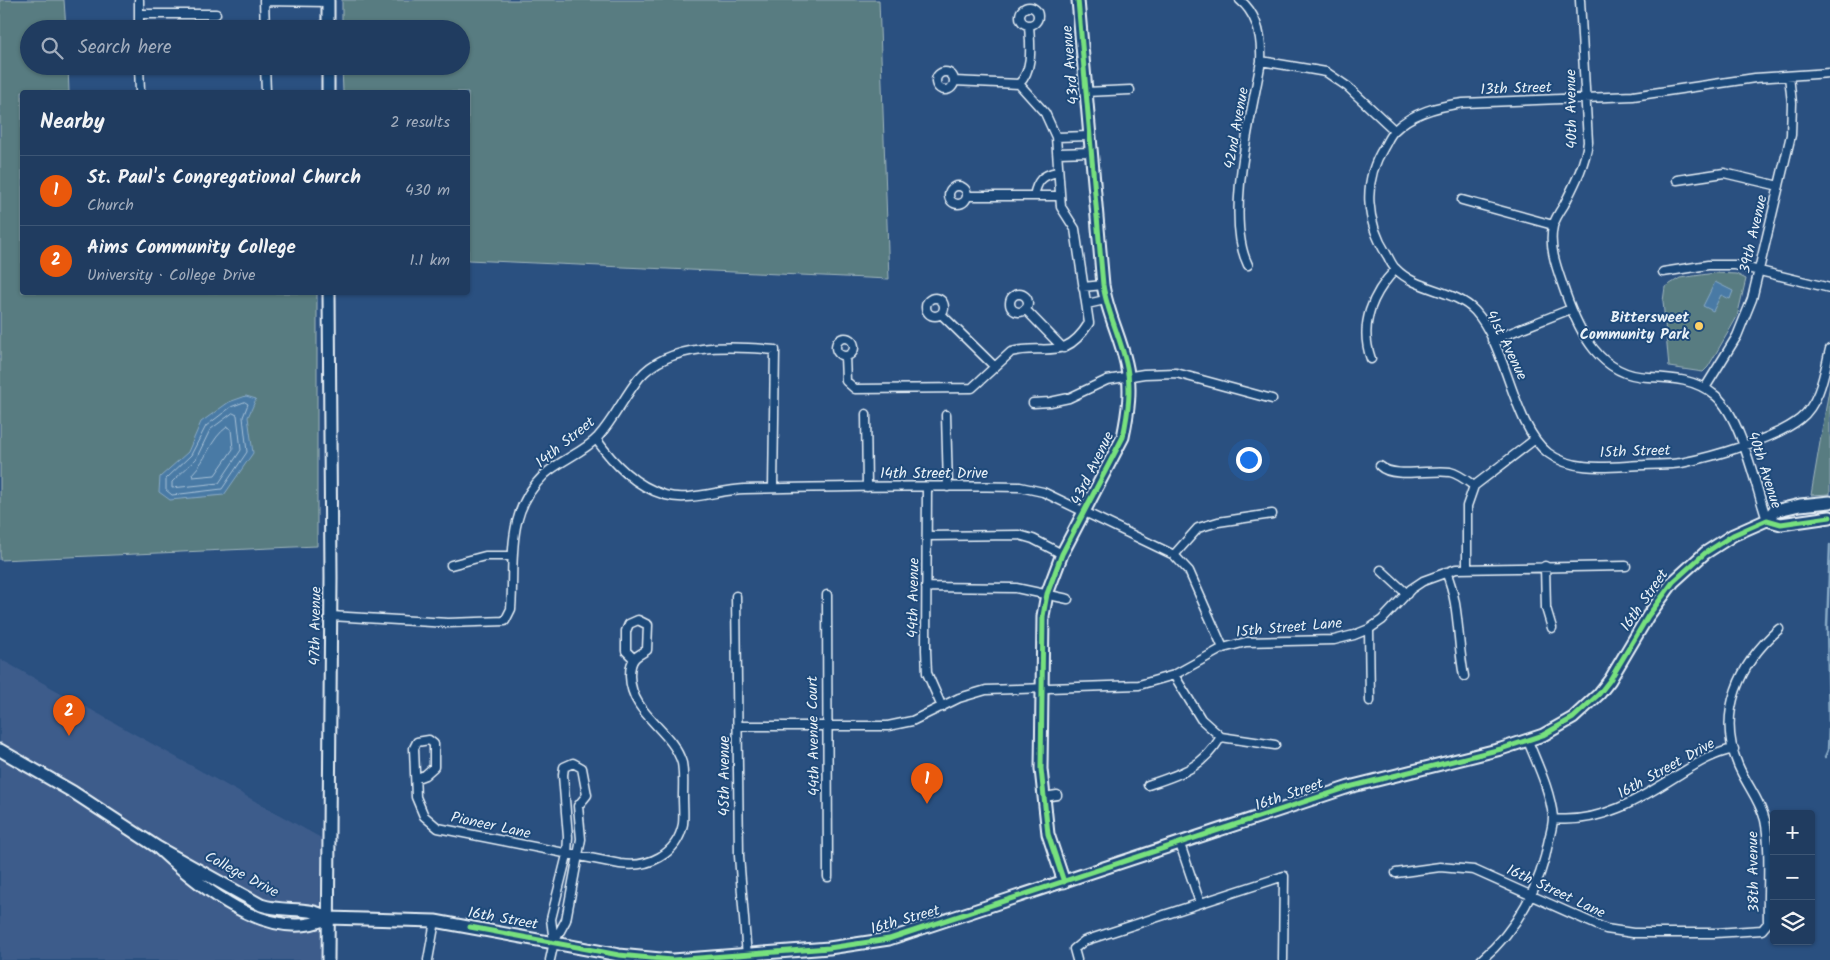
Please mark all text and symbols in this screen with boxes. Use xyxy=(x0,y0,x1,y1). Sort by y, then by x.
search box xyxy=(20,20,470,75)
street label: 43rd Avenue xyxy=(1056,24,1086,106)
text: Search here xyxy=(78,33,172,63)
icon: search xyxy=(38,34,66,62)
street label: 40th Avenue xyxy=(1559,69,1585,149)
street label: 13th Street xyxy=(1480,76,1552,102)
street label: 42nd Avenue xyxy=(1218,85,1256,171)
text: Nearby xyxy=(40,106,105,139)
text: 2 results xyxy=(390,110,450,135)
text: St. Paul's Congregational Church xyxy=(87,163,361,193)
text: 1 xyxy=(54,178,58,203)
text: 430 m xyxy=(405,178,450,203)
street label: 39th Avenue xyxy=(1733,192,1775,276)
text: Church xyxy=(87,193,134,218)
text: Aims Community College xyxy=(87,233,296,263)
text: 2 xyxy=(51,248,61,273)
text: 1.1 km xyxy=(410,248,450,273)
text: University · College Drive xyxy=(87,263,256,288)
street label: 41st Avenue xyxy=(1479,306,1534,385)
place label: Bittersweet Community Park xyxy=(1580,306,1690,347)
marker: Bittersweet Community Park xyxy=(1693,320,1705,332)
street label: 14th Street xyxy=(531,411,601,474)
street label: 43rd Avenue xyxy=(1065,427,1121,509)
street label: 40th Avenue xyxy=(1740,429,1788,512)
street label: 15th Street xyxy=(1599,439,1671,465)
your location xyxy=(1236,447,1262,473)
street label: 14th Street Drive xyxy=(880,462,988,486)
street label: 44th Avenue xyxy=(901,557,927,639)
street label: 16th Street xyxy=(1615,564,1675,637)
street label: 47th Avenue xyxy=(303,586,329,666)
street label: 15th Street Lane xyxy=(1235,611,1344,645)
street label: 44th Avenue Court xyxy=(801,675,827,796)
pin: 2 xyxy=(53,695,85,736)
street label: 16th Street Drive xyxy=(1613,732,1720,806)
street label: 45th Avenue xyxy=(713,736,737,816)
pin: 1 xyxy=(911,763,943,804)
street label: 16th Street xyxy=(1252,772,1327,818)
street label: Pioneer Lane xyxy=(449,806,533,846)
map controls xyxy=(1770,810,1815,945)
button: + xyxy=(1770,810,1815,855)
street label: 38th Avenue xyxy=(1741,831,1767,913)
street label: College Drive xyxy=(200,845,283,905)
button: − xyxy=(1770,855,1815,900)
street label: 16th Street Lane xyxy=(1502,858,1609,925)
street label: 16th Street xyxy=(868,899,943,941)
button: layers xyxy=(1770,900,1815,945)
street label: 16th Street xyxy=(466,901,540,937)

